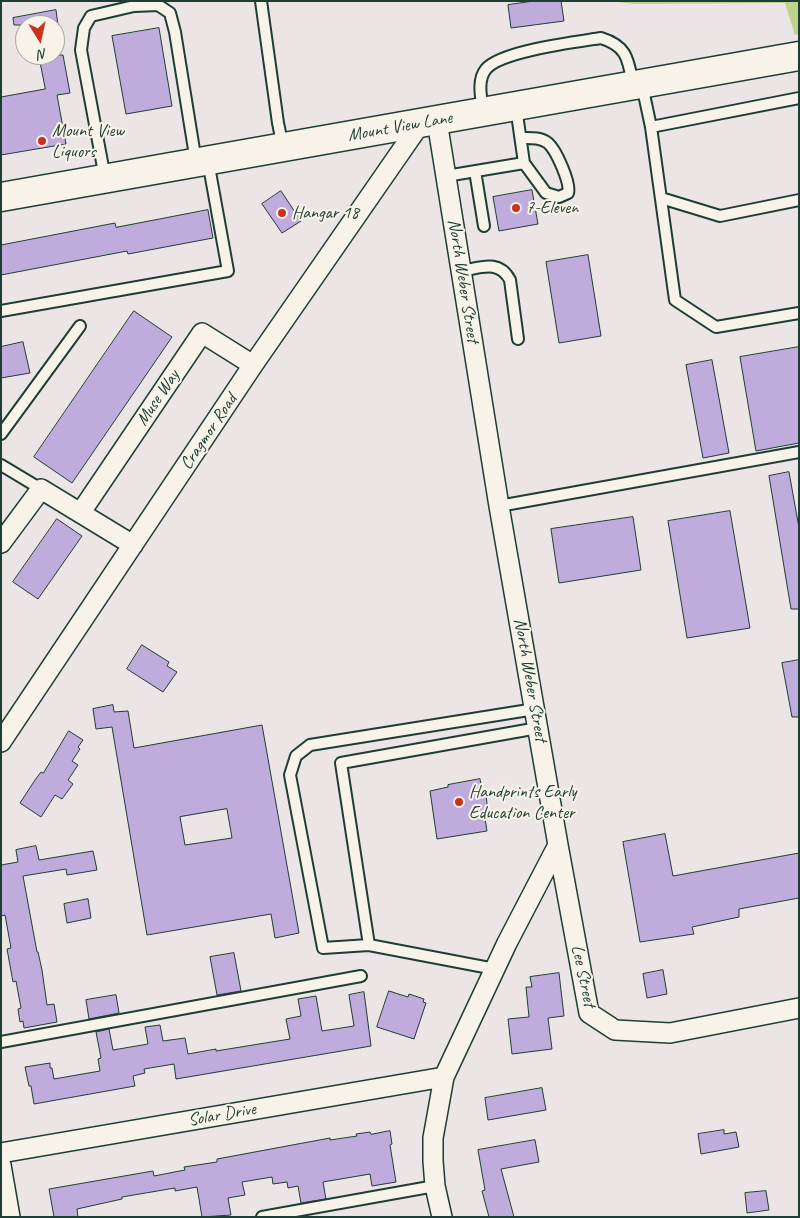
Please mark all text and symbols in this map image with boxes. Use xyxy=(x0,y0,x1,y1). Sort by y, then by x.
north arrow xyxy=(15,15,65,65)
text: N xyxy=(37,45,48,63)
street label: Mount View Lane xyxy=(346,107,454,147)
place label: Mount View Liquors xyxy=(52,120,124,162)
marker: Mount View Liquors xyxy=(36,135,48,147)
place label: 7-Eleven xyxy=(526,197,578,219)
place label: Hangar 18 xyxy=(292,202,359,224)
marker: 7-Eleven xyxy=(510,202,522,214)
marker: Hangar 18 xyxy=(276,207,288,219)
street label: North Weber Street xyxy=(443,218,483,344)
street label: Muse Way xyxy=(132,366,184,430)
street label: Cragmor Road xyxy=(176,390,242,474)
street label: North Weber Street xyxy=(509,617,551,743)
place label: Handprints Early Education Center xyxy=(469,781,576,824)
marker: Handprints Early Education Center xyxy=(453,796,465,808)
street label: Lee Street xyxy=(566,943,600,1009)
street label: Solar Drive xyxy=(186,1098,258,1132)

